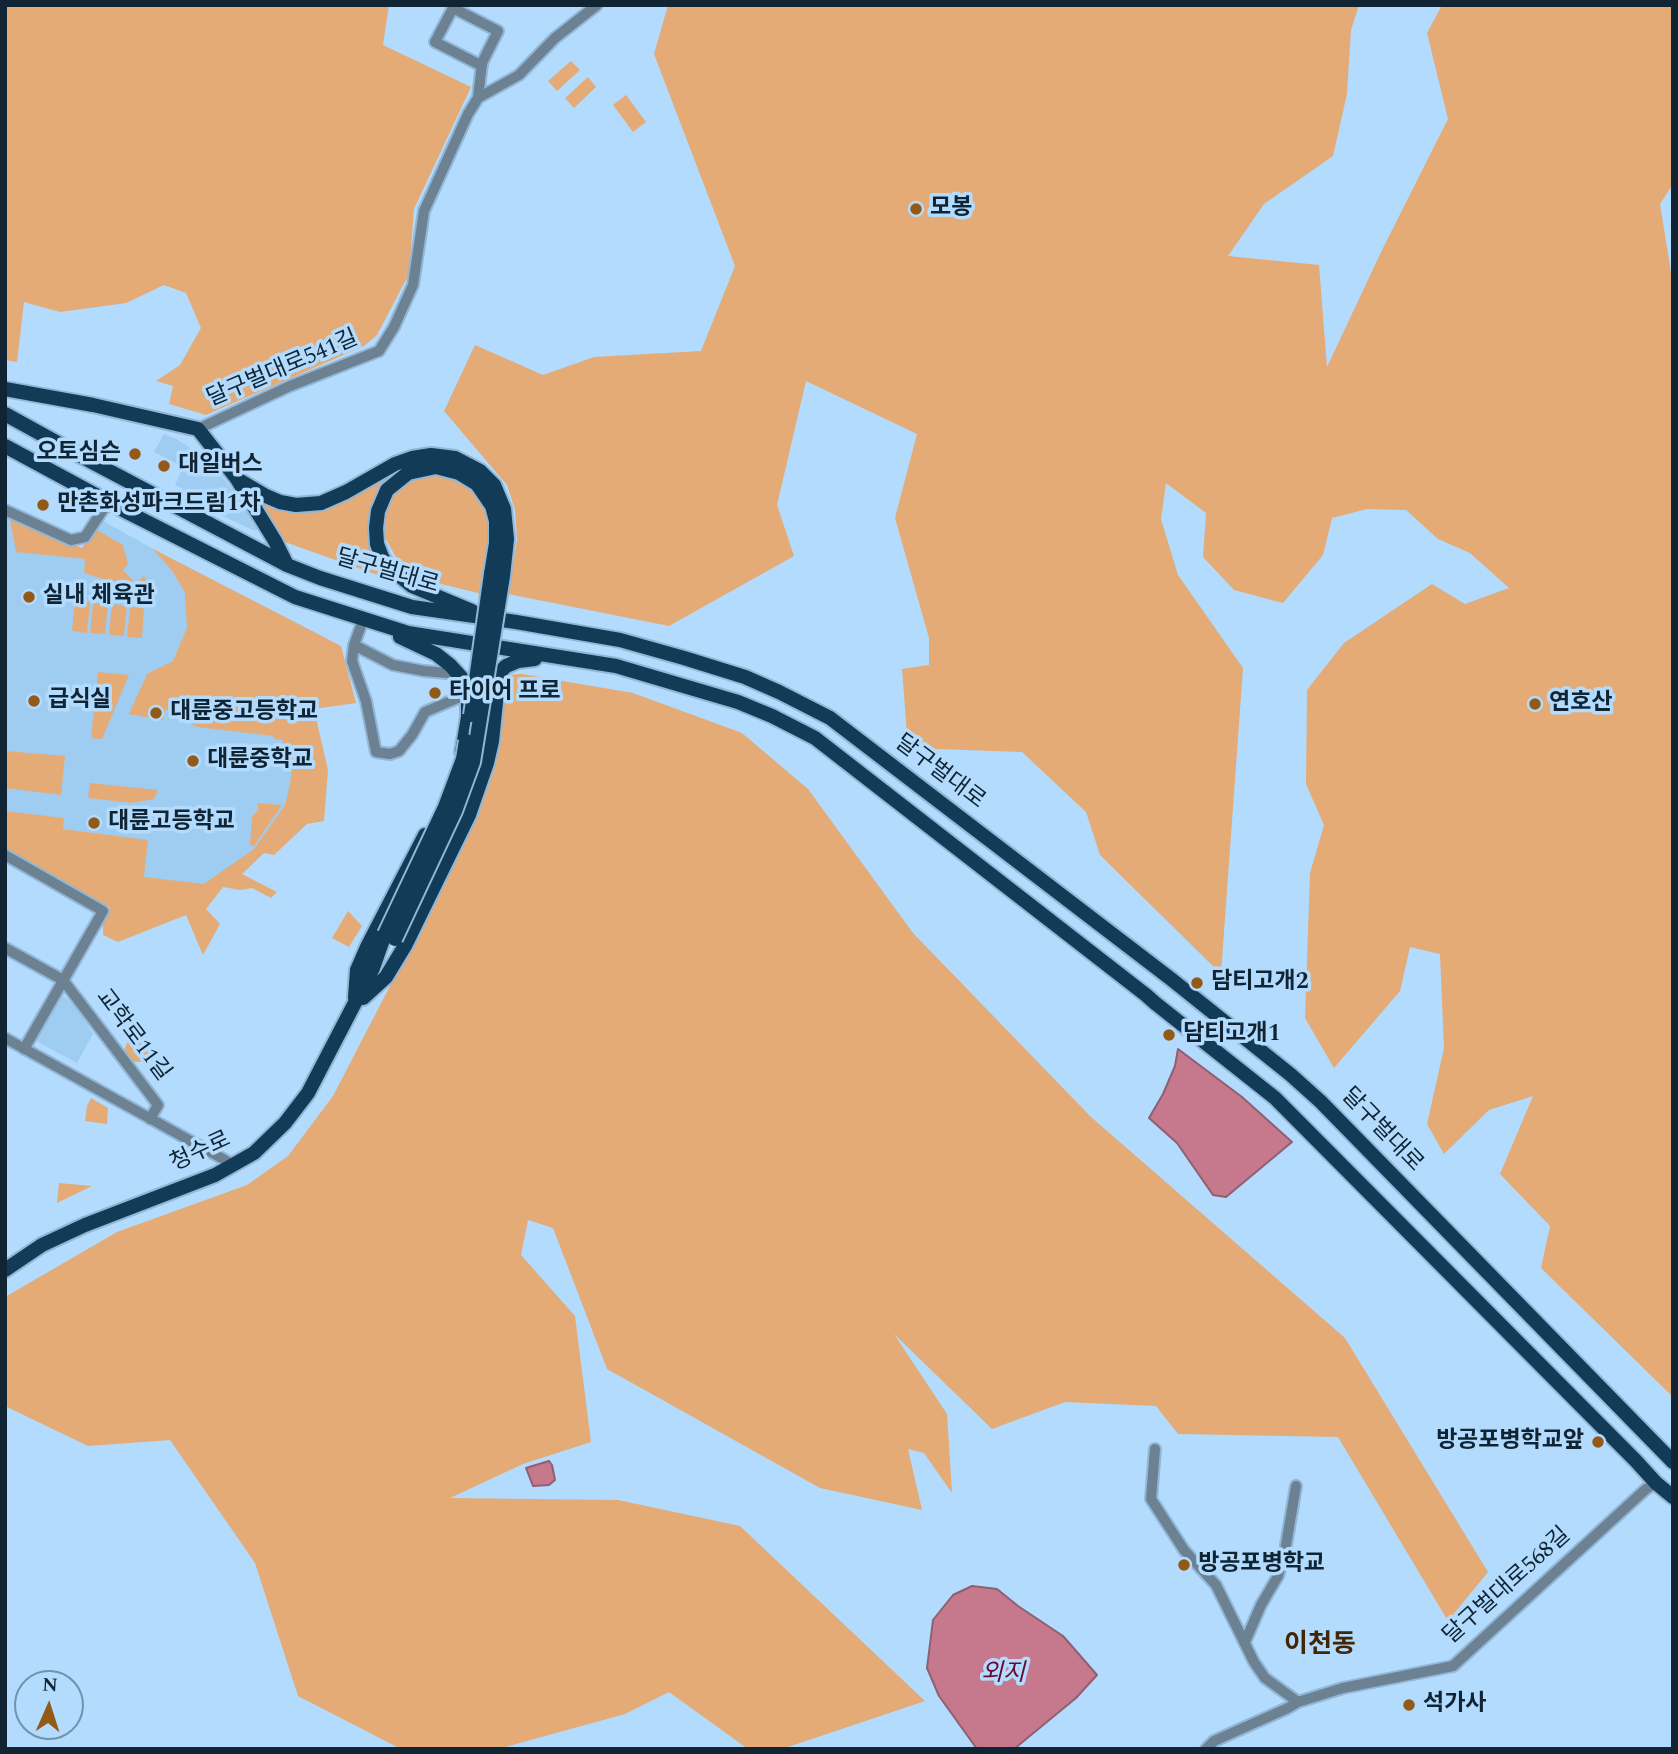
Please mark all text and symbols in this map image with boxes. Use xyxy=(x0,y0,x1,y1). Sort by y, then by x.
place label: 모봉 xyxy=(930,195,972,223)
marker: 모봉 xyxy=(908,201,924,217)
street label: 달구벌대로541길 xyxy=(203,326,363,414)
place label: 오토심슨 xyxy=(36,440,121,468)
marker: 오토심슨 xyxy=(127,446,143,462)
place label: 대일버스 xyxy=(178,452,263,480)
marker: 대일버스 xyxy=(156,458,172,474)
place label: 만촌화성파크드림1차 xyxy=(57,491,260,519)
marker: 만촌화성파크드림1차 xyxy=(35,497,51,513)
street label: 달구벌대로 xyxy=(332,545,442,601)
place label: 실내 체육관 xyxy=(43,583,155,611)
marker: 실내 체육관 xyxy=(21,589,37,605)
place label: 타이어 프로 xyxy=(449,679,561,707)
marker: 타이어 프로 xyxy=(427,685,443,701)
place label: 급식실 xyxy=(48,687,111,715)
place label: 연호산 xyxy=(1549,690,1612,718)
marker: 급식실 xyxy=(26,693,42,709)
marker: 연호산 xyxy=(1527,696,1543,712)
place label: 대륜중고등학교 xyxy=(170,699,318,727)
marker: 대륜중고등학교 xyxy=(148,705,164,721)
street label: 달구벌대로 xyxy=(888,730,990,816)
place label: 대륜중학교 xyxy=(207,747,313,775)
marker: 대륜중학교 xyxy=(185,753,201,769)
place label: 대륜고등학교 xyxy=(108,809,235,837)
marker: 대륜고등학교 xyxy=(86,815,102,831)
place label: 담티고개2 xyxy=(1211,969,1309,997)
marker: 담티고개2 xyxy=(1189,975,1205,991)
street label: 교학로11길 xyxy=(89,985,175,1087)
place label: 담티고개1 xyxy=(1183,1021,1281,1049)
marker: 담티고개1 xyxy=(1161,1027,1177,1043)
street label: 달구벌대로 xyxy=(1334,1083,1428,1179)
street label: 청수로 xyxy=(166,1127,236,1179)
place label: 방공포병학교앞 xyxy=(1436,1428,1584,1456)
marker: 방공포병학교앞 xyxy=(1590,1434,1606,1450)
street label: 달구벌대로568길 xyxy=(1439,1523,1577,1651)
place label: 방공포병학교 xyxy=(1198,1551,1325,1579)
marker: 방공포병학교 xyxy=(1176,1557,1192,1573)
district label: 이천동 xyxy=(1284,1631,1356,1663)
water label: 외지 xyxy=(981,1661,1025,1689)
north arrow xyxy=(14,1670,84,1740)
text: N xyxy=(42,1671,59,1700)
place label: 석가사 xyxy=(1423,1691,1486,1719)
marker: 석가사 xyxy=(1401,1697,1417,1713)

